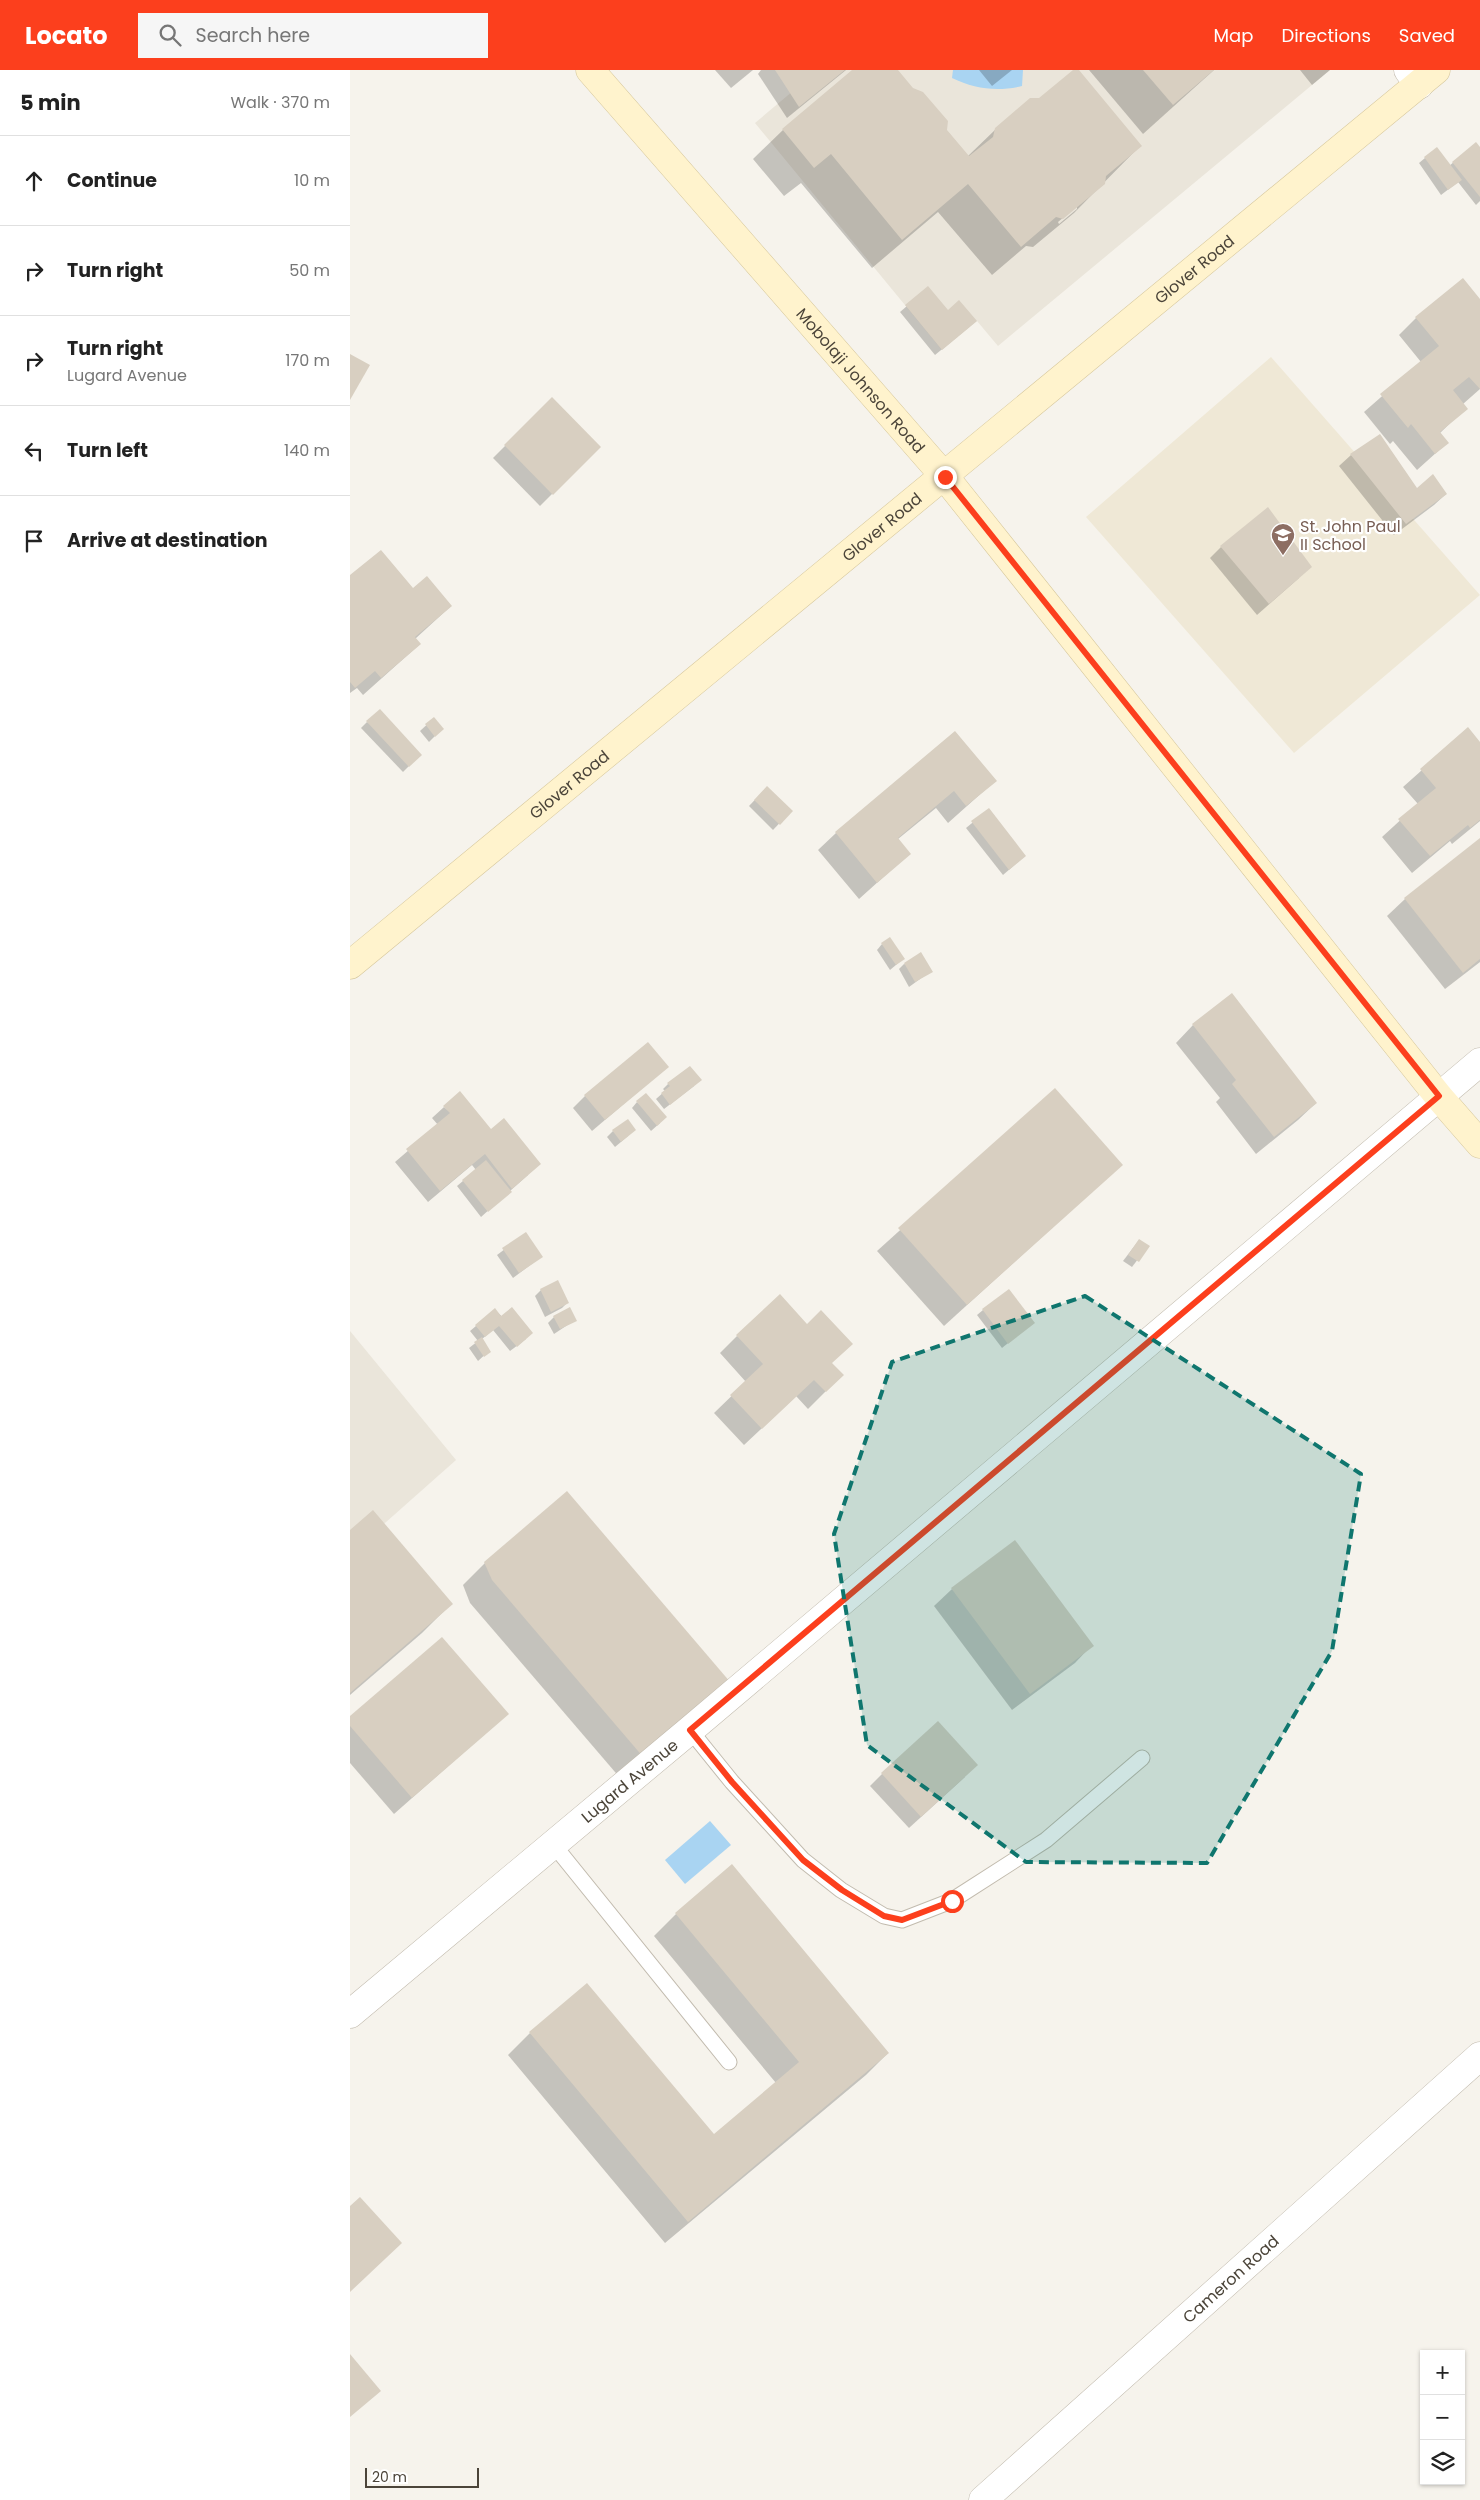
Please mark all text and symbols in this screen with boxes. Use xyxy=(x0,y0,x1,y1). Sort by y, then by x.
search box xyxy=(138,13,488,58)
text: Locato xyxy=(25,19,108,52)
icon: search xyxy=(156,21,184,49)
text: Search here xyxy=(196,22,310,49)
text: Map xyxy=(1214,23,1253,48)
text: Directions xyxy=(1281,23,1371,48)
text: Saved xyxy=(1399,23,1455,48)
text: 5 min xyxy=(20,88,81,117)
text: Walk · 370 m xyxy=(230,91,330,114)
icon: ahead xyxy=(20,167,48,195)
text: Continue xyxy=(67,167,157,194)
text: 10 m xyxy=(294,169,330,192)
street label: Glover Road xyxy=(1149,229,1239,309)
icon: right xyxy=(20,257,48,285)
text: Turn right xyxy=(67,257,163,284)
text: 50 m xyxy=(289,259,330,282)
street label: Mobolaji Johnson Road xyxy=(791,303,931,458)
text: Turn right xyxy=(67,335,163,362)
icon: right xyxy=(20,347,48,375)
text: 170 m xyxy=(285,349,330,372)
text: Lugard Avenue xyxy=(67,364,187,387)
icon: left xyxy=(20,437,48,465)
text: Turn left xyxy=(67,437,148,464)
text: 140 m xyxy=(284,439,330,462)
route end xyxy=(934,466,957,489)
street label: Glover Road xyxy=(837,487,927,567)
place label: St. John Paul II School xyxy=(1300,515,1401,556)
school or university icon: St. John Paul II School xyxy=(1270,522,1296,556)
icon: arrive xyxy=(20,527,48,555)
text: Arrive at destination xyxy=(67,527,268,554)
street label: Glover Road xyxy=(524,745,614,824)
street label: Lugard Avenue xyxy=(576,1733,683,1828)
route start xyxy=(941,1890,964,1913)
street label: Cameron Road xyxy=(1177,2230,1284,2328)
map controls xyxy=(1420,2350,1465,2485)
button: + xyxy=(1420,2350,1465,2395)
button: − xyxy=(1420,2395,1465,2440)
button: layers xyxy=(1420,2440,1465,2485)
scale bar xyxy=(365,2465,479,2488)
text: 20 m xyxy=(372,2467,407,2487)

